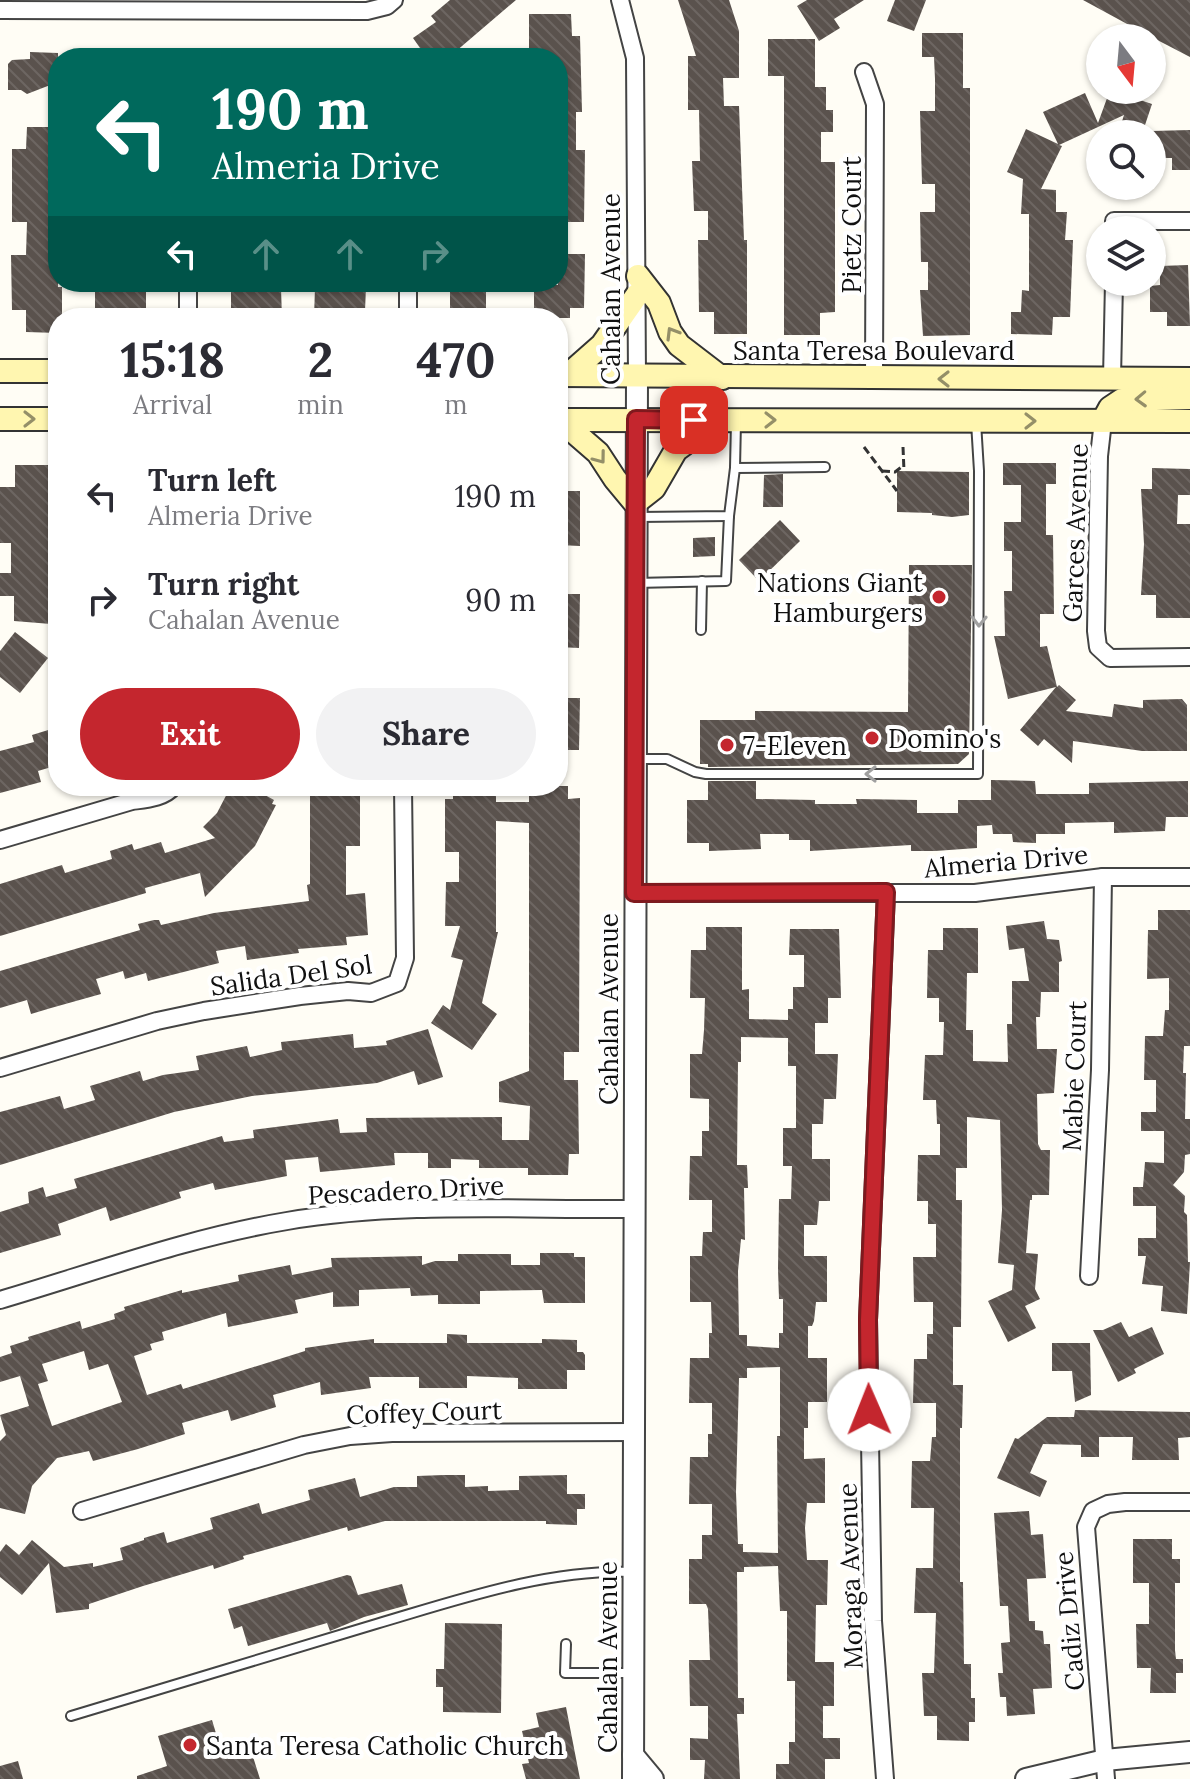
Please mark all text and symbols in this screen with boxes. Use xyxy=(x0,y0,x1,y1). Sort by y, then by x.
north arrow xyxy=(1086,24,1166,104)
map controls xyxy=(1086,24,1166,296)
text: 190 m xyxy=(212,73,369,144)
icon: left xyxy=(80,80,184,184)
button: search xyxy=(1086,120,1166,200)
text: Almeria Drive xyxy=(212,143,440,189)
street label: Pietz Court xyxy=(835,156,868,294)
street label: Cahalan Avenue xyxy=(594,193,627,385)
button: layers xyxy=(1086,216,1166,296)
icon: left xyxy=(160,232,204,276)
icon: ahead xyxy=(244,232,288,276)
icon: ahead xyxy=(328,232,372,276)
icon: right xyxy=(412,232,456,276)
one-way arrow xyxy=(666,327,682,342)
text: 15:18 xyxy=(121,329,225,390)
text: 2 xyxy=(308,329,333,390)
text: 470 xyxy=(416,329,496,390)
street label: Santa Teresa Boulevard xyxy=(733,334,1015,367)
one-way arrow xyxy=(937,370,950,387)
pin xyxy=(660,386,728,454)
text: Arrival xyxy=(133,388,212,421)
text: min xyxy=(297,388,344,421)
text: m xyxy=(444,388,467,421)
one-way arrow xyxy=(1134,391,1147,408)
icon: arrive xyxy=(672,398,716,442)
one-way arrow xyxy=(23,410,36,428)
one-way arrow xyxy=(764,411,777,429)
one-way arrow xyxy=(1024,412,1037,430)
street label: Garces Avenue xyxy=(1055,443,1095,623)
one-way arrow xyxy=(591,450,605,464)
text: Turn left xyxy=(148,461,276,499)
icon: left xyxy=(80,474,124,518)
text: 190 m xyxy=(454,477,536,515)
text: Almeria Drive xyxy=(148,499,313,532)
text: Turn right xyxy=(148,565,299,603)
place label: Nations Giant Hamburgers xyxy=(757,566,923,629)
icon: right xyxy=(80,578,124,622)
text: 90 m xyxy=(465,581,536,619)
marker: Nations Giant Hamburgers xyxy=(930,588,948,606)
text: Cahalan Avenue xyxy=(148,603,340,636)
one-way arrow xyxy=(970,615,988,628)
button: Exit xyxy=(80,688,300,780)
button: Share xyxy=(316,688,536,780)
place label: Domino's xyxy=(888,722,1001,755)
place label: 7-Eleven xyxy=(743,729,847,762)
marker: Domino's xyxy=(863,729,881,747)
marker: 7-Eleven xyxy=(718,736,736,754)
one-way arrow xyxy=(864,765,877,783)
street label: Almeria Drive xyxy=(922,837,1089,885)
street label: Cahalan Avenue xyxy=(592,913,625,1105)
street label: Salida Del Sol xyxy=(208,947,374,1003)
street label: Mabie Court xyxy=(1055,1000,1093,1152)
street label: Pescadero Drive xyxy=(307,1168,505,1212)
position arrow xyxy=(827,1368,911,1452)
street label: Coffey Court xyxy=(346,1393,502,1431)
street label: Moraga Avenue xyxy=(830,1482,870,1670)
street label: Cadiz Drive xyxy=(1046,1550,1092,1692)
street label: Cahalan Avenue xyxy=(591,1561,624,1753)
place label: Santa Teresa Catholic Church xyxy=(206,1729,564,1762)
marker: Santa Teresa Catholic Church xyxy=(181,1736,199,1754)

